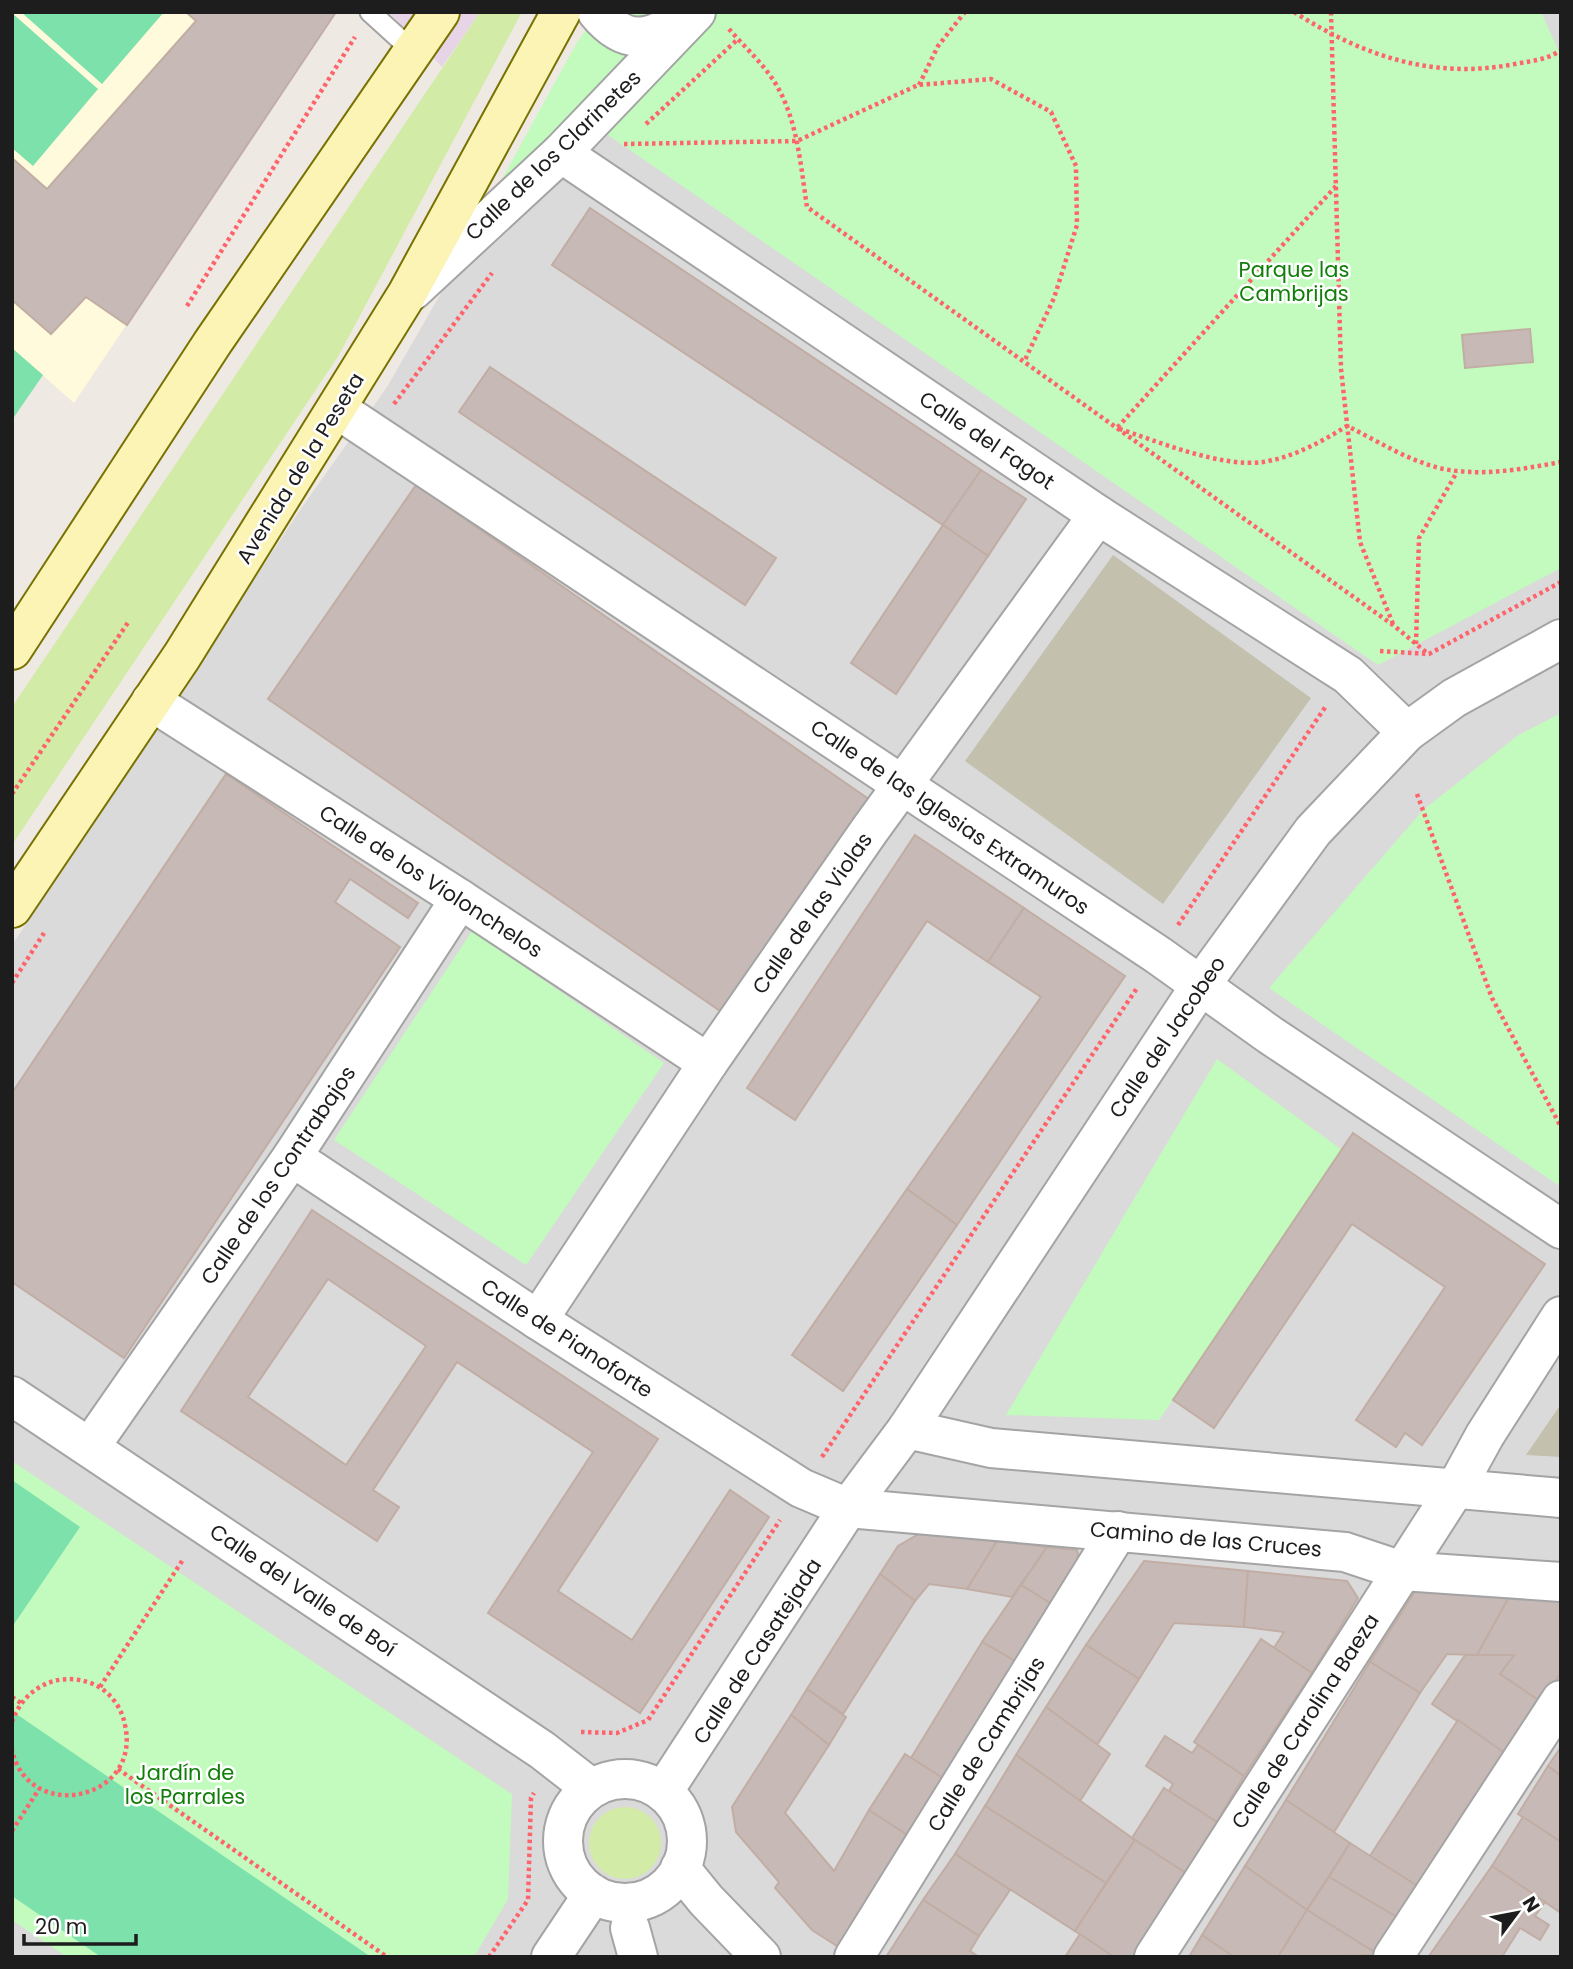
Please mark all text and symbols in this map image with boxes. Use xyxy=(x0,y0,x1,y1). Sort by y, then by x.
street label: Calle de los Clarinetes xyxy=(459,63,647,247)
park label: Parque las Cambrijas xyxy=(1239,255,1349,308)
street label: Avenida de la Peseta xyxy=(229,367,371,569)
street label: Calle del Fagot xyxy=(914,384,1060,496)
street label: Calle de las Iglesias Extramuros xyxy=(805,713,1095,921)
street label: Calle de los Violonchelos xyxy=(314,798,548,964)
street label: Calle de las Violas xyxy=(745,826,879,1000)
street label: Calle del Jacobeo xyxy=(1102,950,1232,1124)
street label: Calle de los Contrabajos xyxy=(194,1060,362,1290)
street label: Calle de Pianoforte xyxy=(475,1272,659,1404)
street label: Camino de las Cruces xyxy=(1089,1514,1323,1564)
street label: Calle del Valle de Boí xyxy=(204,1517,402,1663)
street label: Calle de Casatejada xyxy=(686,1552,828,1750)
street label: Calle de Carolina Baeza xyxy=(1224,1608,1386,1834)
street label: Calle de Cambrijas xyxy=(920,1651,1052,1837)
park label: Jardín de los Parrales xyxy=(125,1758,245,1811)
north arrow xyxy=(1482,1878,1552,1948)
text: N xyxy=(1516,1891,1546,1917)
scale bar xyxy=(24,1902,136,1946)
text: 20 m xyxy=(35,1912,88,1941)

